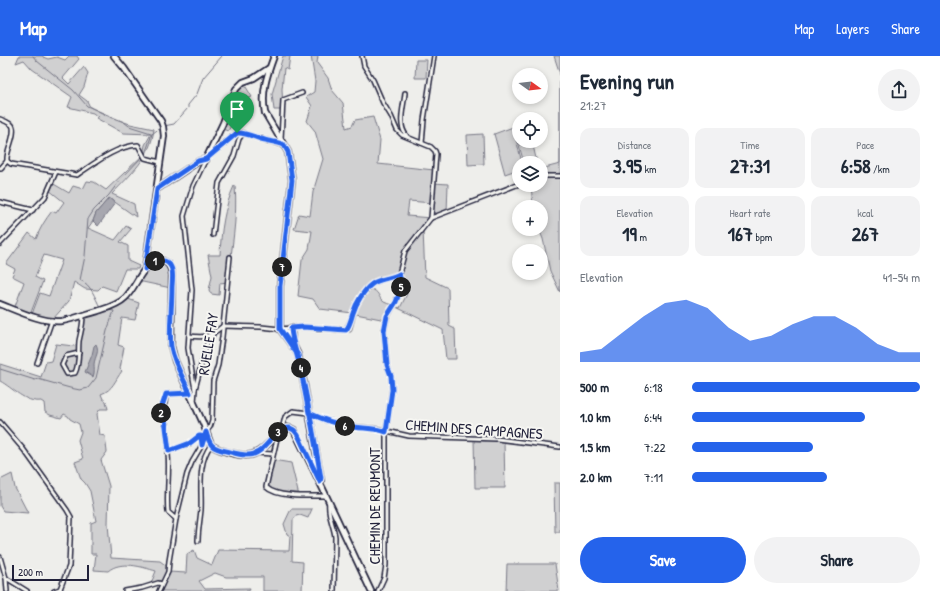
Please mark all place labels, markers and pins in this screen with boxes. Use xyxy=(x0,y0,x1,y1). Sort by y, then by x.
pin xyxy=(220,92,254,133)
pin: 1 xyxy=(145,251,165,271)
pin: 7 xyxy=(272,257,292,277)
pin: 5 xyxy=(391,277,411,297)
pin: 4 xyxy=(291,358,311,378)
pin: 2 xyxy=(151,403,171,423)
pin: 6 xyxy=(335,416,355,436)
pin: 3 xyxy=(268,422,288,442)

